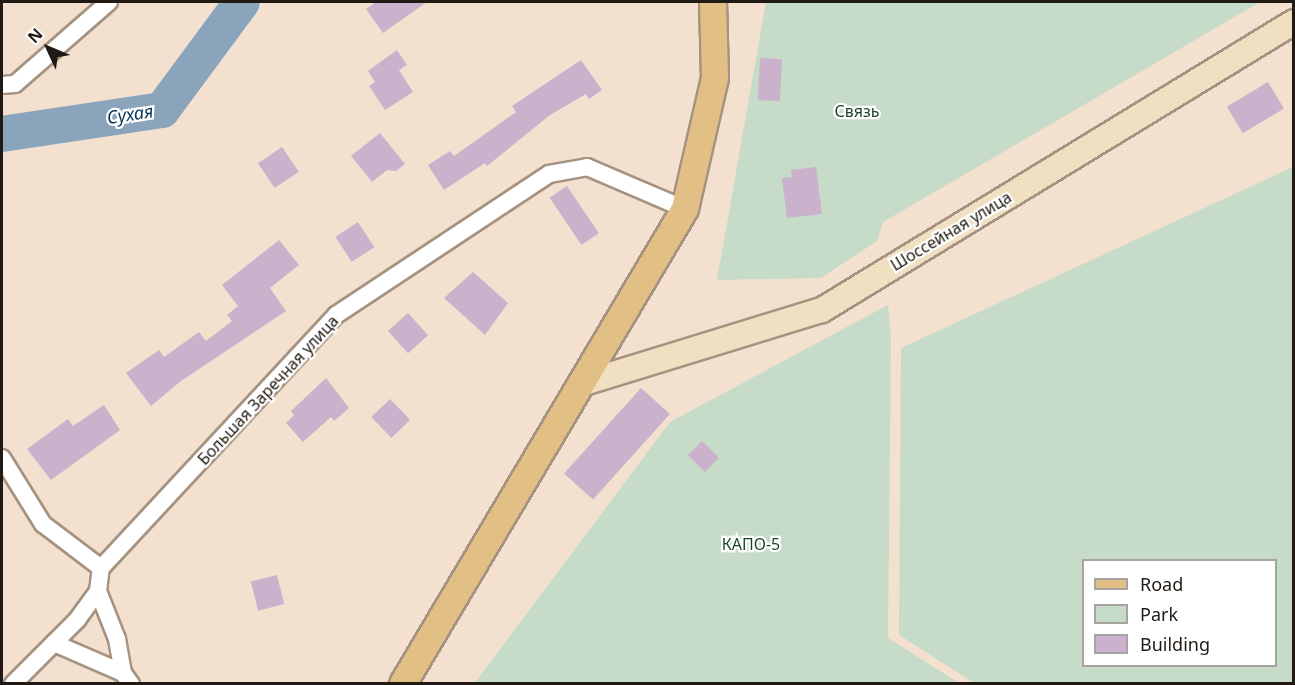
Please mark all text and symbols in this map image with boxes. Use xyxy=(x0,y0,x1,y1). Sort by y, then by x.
north arrow xyxy=(18,18,78,78)
text: N xyxy=(23,23,47,48)
water label: Сухая xyxy=(105,100,155,128)
park label: Связь xyxy=(834,101,880,121)
street label: Шоссейная улица xyxy=(887,187,1015,275)
street label: Большая Заречная улица xyxy=(194,311,342,469)
park label: КАПО-5 xyxy=(722,534,780,554)
legend xyxy=(1082,559,1277,667)
text: Road xyxy=(1140,572,1183,596)
text: Park xyxy=(1140,602,1178,626)
text: Building xyxy=(1140,632,1210,656)

